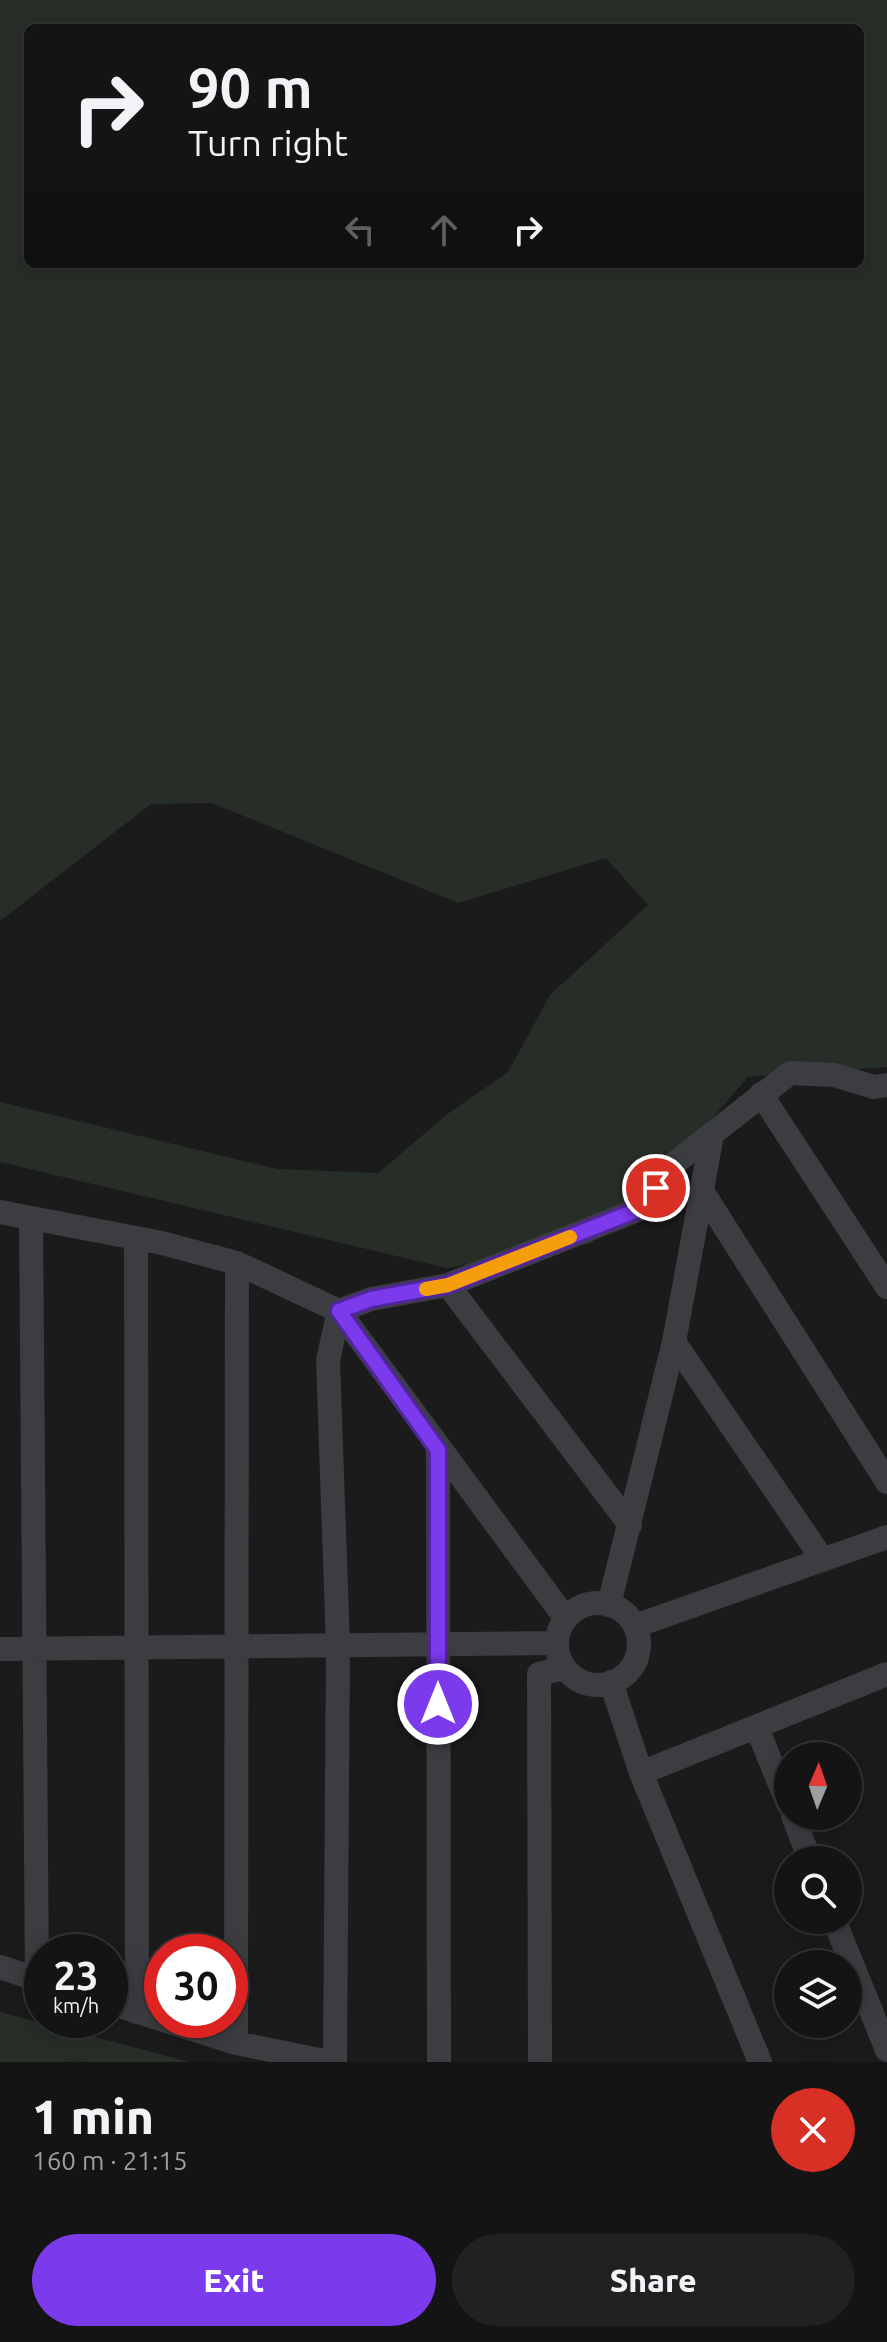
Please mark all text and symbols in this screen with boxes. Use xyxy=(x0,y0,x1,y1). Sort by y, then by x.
icon: right xyxy=(56,56,160,160)
text: 90 m xyxy=(188,56,313,119)
text: Turn right xyxy=(188,122,348,163)
icon: left xyxy=(338,208,382,252)
icon: ahead xyxy=(422,208,466,252)
icon: right xyxy=(506,208,550,252)
pin xyxy=(622,1154,690,1222)
icon: arrive xyxy=(634,1166,678,1210)
position arrow xyxy=(396,1662,480,1746)
north arrow xyxy=(774,1742,862,1830)
map controls xyxy=(774,1742,862,2038)
button: search xyxy=(774,1846,862,1934)
speed limit sign: 30 xyxy=(144,1934,248,2038)
button: layers xyxy=(774,1950,862,2038)
text: 23 xyxy=(53,1953,99,1998)
text: km/h xyxy=(53,1994,99,2017)
button: close xyxy=(771,2088,855,2172)
text: 1 min xyxy=(32,2089,154,2143)
text: 160 m · 21:15 xyxy=(32,2146,188,2175)
button: Exit xyxy=(32,2234,436,2326)
button: Share xyxy=(452,2234,855,2326)

